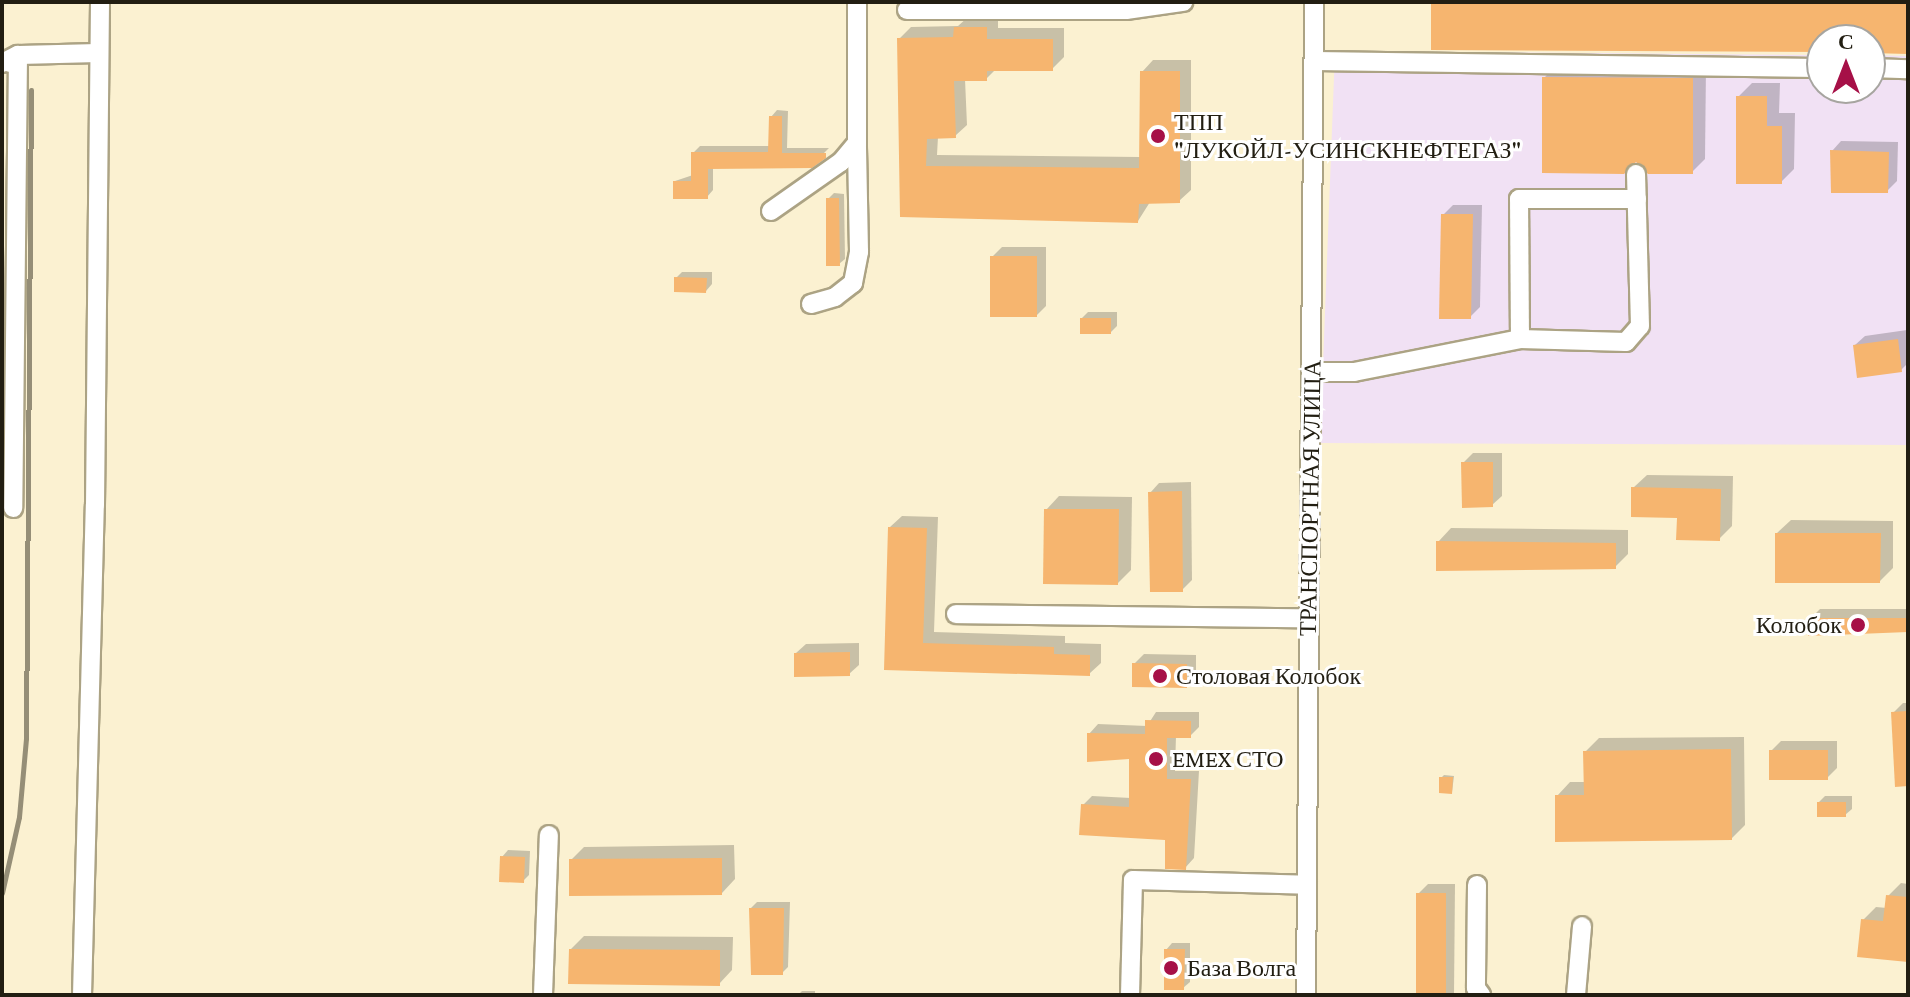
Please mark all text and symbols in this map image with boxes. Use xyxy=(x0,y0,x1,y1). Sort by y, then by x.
north arrow xyxy=(1806,24,1886,104)
text: С xyxy=(1838,29,1854,54)
place label: ТПП "ЛУКОЙЛ-УСИНСКНЕФТЕГАЗ" xyxy=(1174,108,1521,164)
marker: ТПП "ЛУКОЙЛ-УСИНСКНЕФТЕГАЗ" xyxy=(1149,127,1167,145)
street label: ТРАНСПОРТНАЯ УЛИЦА xyxy=(1293,360,1327,636)
place label: Колобок xyxy=(1756,611,1842,639)
marker: Колобок xyxy=(1849,616,1867,634)
place label: Столовая Колобок xyxy=(1176,662,1361,690)
marker: Столовая Колобок xyxy=(1151,667,1169,685)
place label: EMEX СТО xyxy=(1172,745,1284,773)
marker: EMEX СТО xyxy=(1147,750,1165,768)
place label: База Волга xyxy=(1187,954,1296,982)
marker: База Волга xyxy=(1162,959,1180,977)

